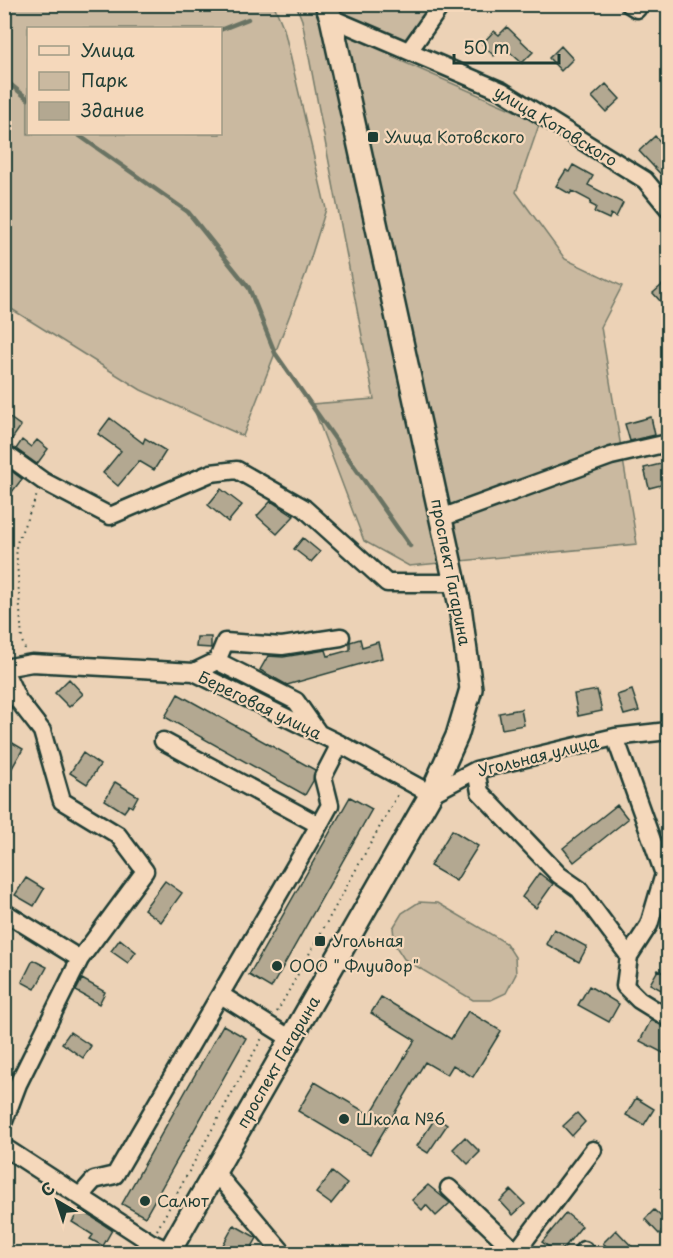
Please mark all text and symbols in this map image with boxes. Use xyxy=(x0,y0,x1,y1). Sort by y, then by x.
legend xyxy=(27,27,222,135)
scale bar xyxy=(454,27,559,65)
text: 50 m xyxy=(463,33,510,60)
text: Улица xyxy=(81,36,135,63)
text: Парк xyxy=(81,66,128,93)
street label: улица Котовского xyxy=(490,79,623,171)
text: Здание xyxy=(81,96,144,123)
place label: Улица Котовского xyxy=(385,124,525,148)
marker: Улица Котовского xyxy=(366,130,380,144)
street label: проспект Гагарина xyxy=(426,496,478,647)
street label: Береговая улица xyxy=(195,664,326,744)
street label: Угольная улица xyxy=(475,728,601,782)
place label: Угольная xyxy=(332,928,404,952)
marker: Угольная xyxy=(313,934,327,948)
place label: ООО " Флуидор" xyxy=(289,953,419,977)
marker: ООО " Флуидор" xyxy=(270,959,284,973)
street label: проспект Гагарина xyxy=(229,991,325,1132)
place label: Школа №6 xyxy=(356,1106,445,1130)
marker: Школа №6 xyxy=(337,1112,351,1126)
north arrow xyxy=(27,1171,87,1231)
text: С xyxy=(35,1175,59,1202)
place label: Салют xyxy=(157,1188,209,1212)
marker: Салют xyxy=(138,1194,152,1208)

